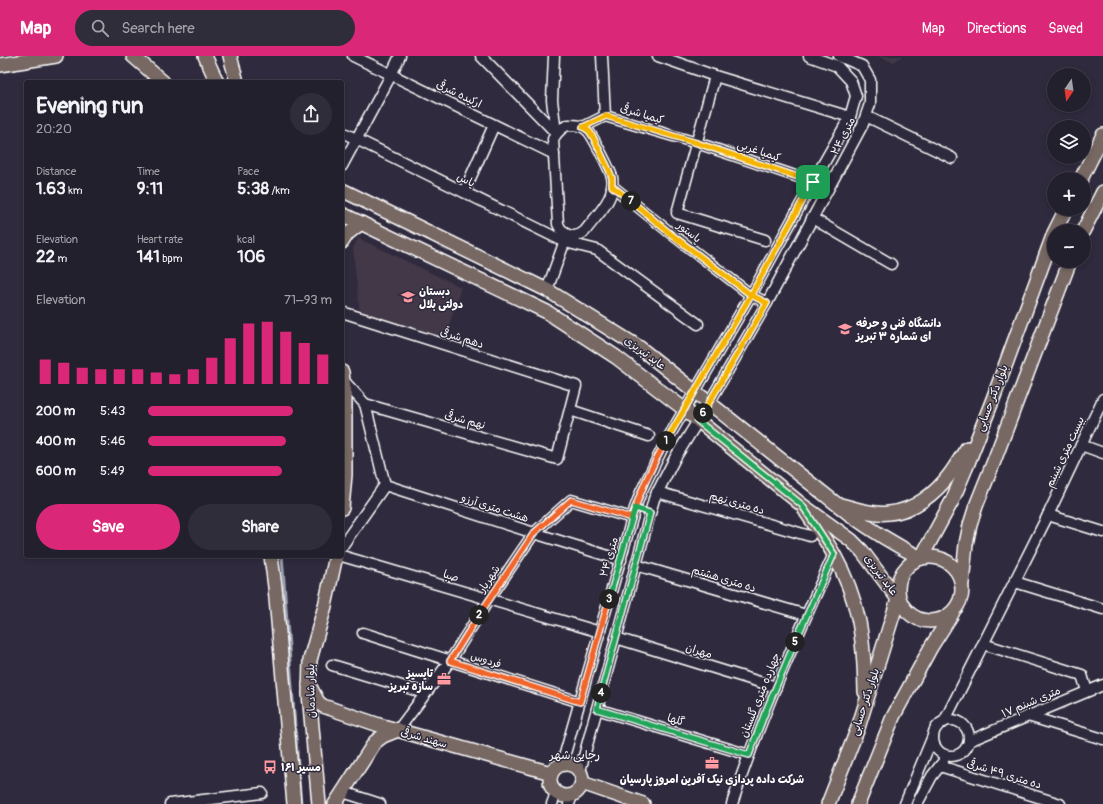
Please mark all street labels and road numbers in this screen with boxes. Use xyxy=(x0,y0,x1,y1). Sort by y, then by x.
street label: ارکیده شرقی xyxy=(434,77,484,111)
street label: کیمیا شرقی xyxy=(619,100,666,127)
street label: ۲۴ متری xyxy=(828,115,858,157)
street label: کیمیا غربی xyxy=(735,138,783,166)
street label: یاس xyxy=(455,170,477,190)
street label: پاستور xyxy=(673,218,704,246)
street label: دهم شرقی xyxy=(438,324,486,353)
street label: عابد تبریزی xyxy=(621,334,668,373)
street label: بلوار دکتر حسابی xyxy=(973,363,1012,433)
street label: نهم شرقی xyxy=(443,407,487,434)
street label: بیست متری شبنم xyxy=(1043,414,1089,490)
street label: ده متری نهم xyxy=(708,489,766,519)
street label: هشت متری آرزو xyxy=(459,491,530,525)
street label: ۲۴ متری xyxy=(597,536,621,578)
street label: عابد تبریزی xyxy=(861,552,901,599)
street label: شهریار xyxy=(475,563,503,596)
street label: ده متری هشتم xyxy=(690,563,758,597)
street label: صبا xyxy=(441,567,460,585)
street label: مهران xyxy=(684,641,714,661)
street label: فردوس xyxy=(469,649,503,671)
street label: چهارده متری گلستان xyxy=(737,651,783,739)
street label: بلوار شادمان xyxy=(304,664,319,718)
street label: بلوار دکتر حسابی xyxy=(848,667,883,738)
street label: ۱۷ متری شبنم xyxy=(1000,684,1063,722)
street label: گلها xyxy=(666,711,687,729)
street label: سهند شرقی xyxy=(399,724,449,751)
street label: ده متری ۴۹ شرقی xyxy=(965,756,1043,792)

